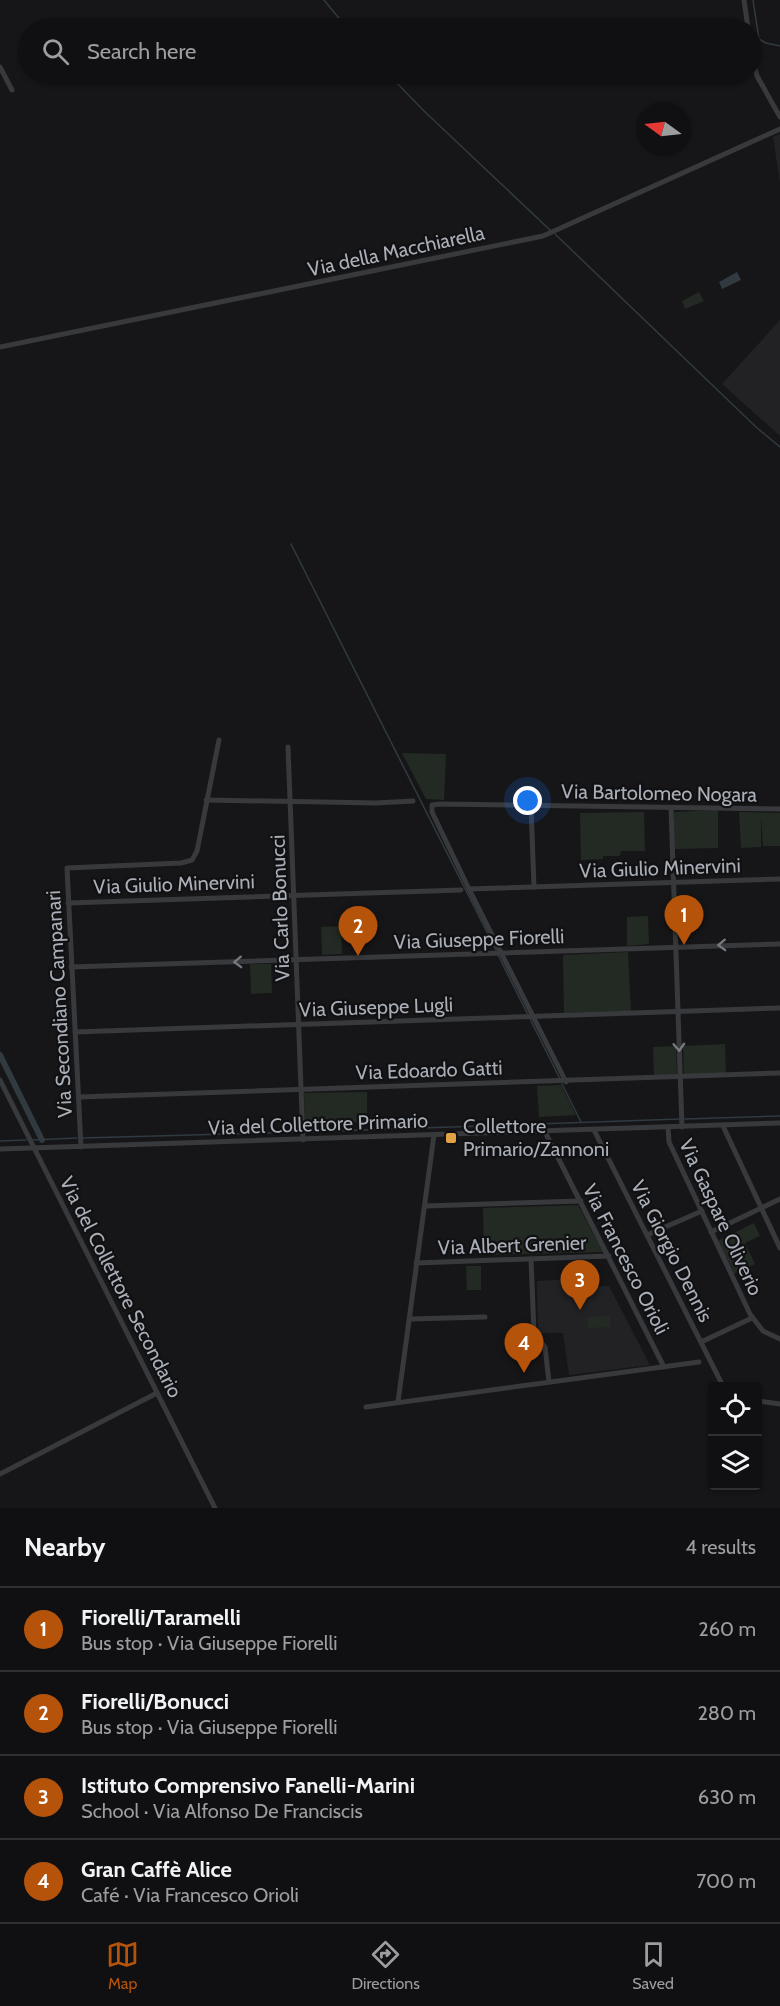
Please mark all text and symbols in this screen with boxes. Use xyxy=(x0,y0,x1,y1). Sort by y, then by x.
search box xyxy=(18,18,762,84)
icon: search xyxy=(39,35,72,68)
text: Search here xyxy=(87,38,196,65)
north arrow xyxy=(636,102,690,156)
street label: Via della Macchiarella xyxy=(305,220,487,281)
street label: Via Bartolomeo Nogara xyxy=(561,779,758,807)
your location xyxy=(513,786,542,815)
street label: Via Carlo Bonucci xyxy=(265,834,295,982)
street label: Via Giulio Minervini xyxy=(579,853,741,883)
street label: Via Giulio Minervini xyxy=(93,869,255,899)
street label: Via Secondiano Campanari xyxy=(41,890,77,1118)
pin: 1 xyxy=(664,896,704,945)
pin: 2 xyxy=(338,906,378,956)
street label: Via Giuseppe Fiorelli xyxy=(393,924,565,954)
one-way arrow xyxy=(717,939,726,952)
one-way arrow xyxy=(234,956,243,968)
street label: Via Giuseppe Lugli xyxy=(298,992,454,1022)
one-way arrow xyxy=(673,1043,686,1052)
street label: Via Edoardo Gatti xyxy=(355,1055,503,1085)
street label: Via del Collettore Primario xyxy=(207,1108,429,1140)
place label: Collettore Primario/Zannoni xyxy=(463,1114,609,1161)
marker: Collettore Primario/Zannoni xyxy=(444,1131,458,1145)
street label: Via Gaspare Oliverio xyxy=(674,1135,768,1299)
street label: Via del Collettore Secondario xyxy=(55,1172,187,1402)
street label: Via Giorgio Dennis xyxy=(626,1176,718,1326)
street label: Via Francesco Orioli xyxy=(578,1180,674,1338)
street label: Via Albert Grenier xyxy=(437,1230,587,1260)
pin: 3 xyxy=(560,1260,600,1310)
pin: 4 xyxy=(504,1324,544,1373)
map controls xyxy=(708,1382,762,1490)
button: locate xyxy=(708,1382,762,1436)
button: layers xyxy=(708,1436,762,1490)
text: Nearby xyxy=(24,1531,105,1563)
text: 4 results xyxy=(685,1535,756,1559)
text: Fiorelli/Taramelli xyxy=(81,1604,241,1631)
text: 1 xyxy=(40,1617,47,1641)
text: 260 m xyxy=(698,1617,756,1641)
text: Bus stop · Via Giuseppe Fiorelli xyxy=(81,1631,337,1655)
text: Fiorelli/Bonucci xyxy=(81,1688,229,1715)
text: 2 xyxy=(38,1701,49,1725)
text: 280 m xyxy=(697,1701,756,1725)
text: Bus stop · Via Giuseppe Fiorelli xyxy=(81,1715,337,1739)
text: Istituto Comprensivo Fanelli-Marini xyxy=(81,1772,415,1799)
text: 3 xyxy=(38,1785,49,1809)
text: 630 m xyxy=(698,1785,756,1809)
text: School · Via Alfonso De Franciscis xyxy=(81,1799,363,1823)
text: Gran Caffè Alice xyxy=(81,1856,232,1883)
text: 4 xyxy=(37,1869,50,1893)
text: 700 m xyxy=(696,1869,756,1893)
text: Café · Via Francesco Orioli xyxy=(81,1883,299,1907)
tab: Map xyxy=(106,1938,139,1993)
tab: Directions xyxy=(352,1938,420,1993)
tab: Saved xyxy=(632,1938,674,1993)

